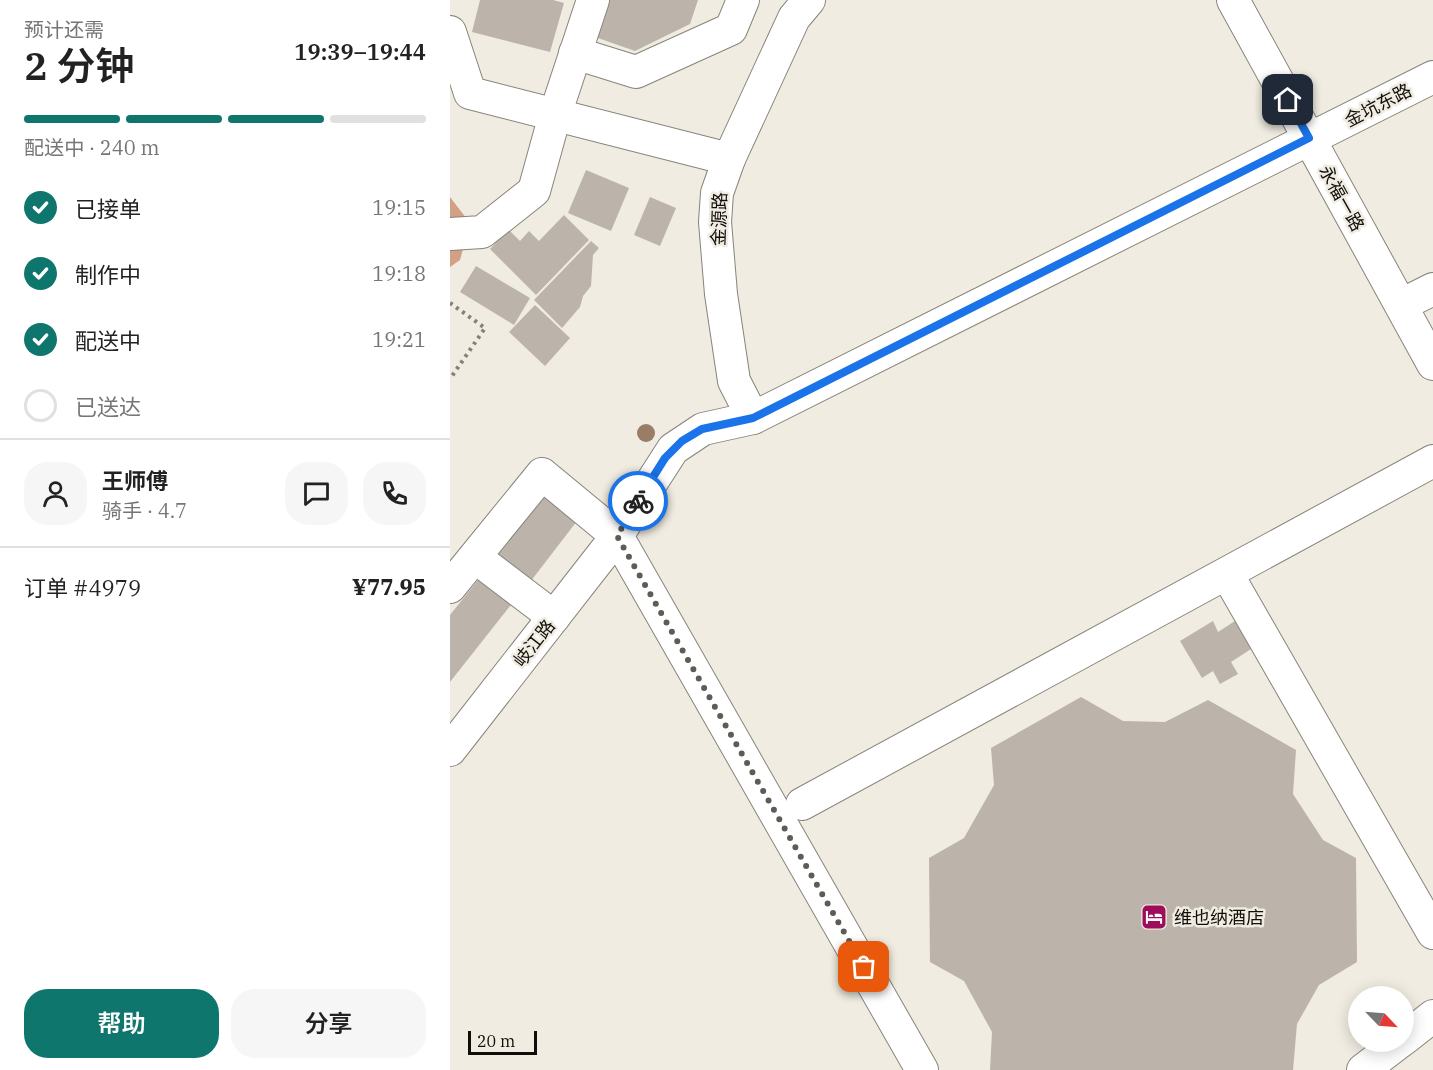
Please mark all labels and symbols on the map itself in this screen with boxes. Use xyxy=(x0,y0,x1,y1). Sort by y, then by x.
pin xyxy=(1262,74,1313,125)
street label: 金坑东路 xyxy=(1341,78,1415,132)
street label: 永福一路 xyxy=(1314,161,1370,235)
street label: 金源路 xyxy=(707,192,731,246)
courier xyxy=(608,471,668,531)
street label: 岐江路 xyxy=(508,615,560,671)
hotel icon: 维也纳酒店 xyxy=(1139,902,1169,932)
place label: 维也纳酒店 xyxy=(1174,906,1264,929)
pin xyxy=(838,941,889,992)
north arrow xyxy=(1348,986,1414,1052)
scale bar xyxy=(468,1028,537,1056)

